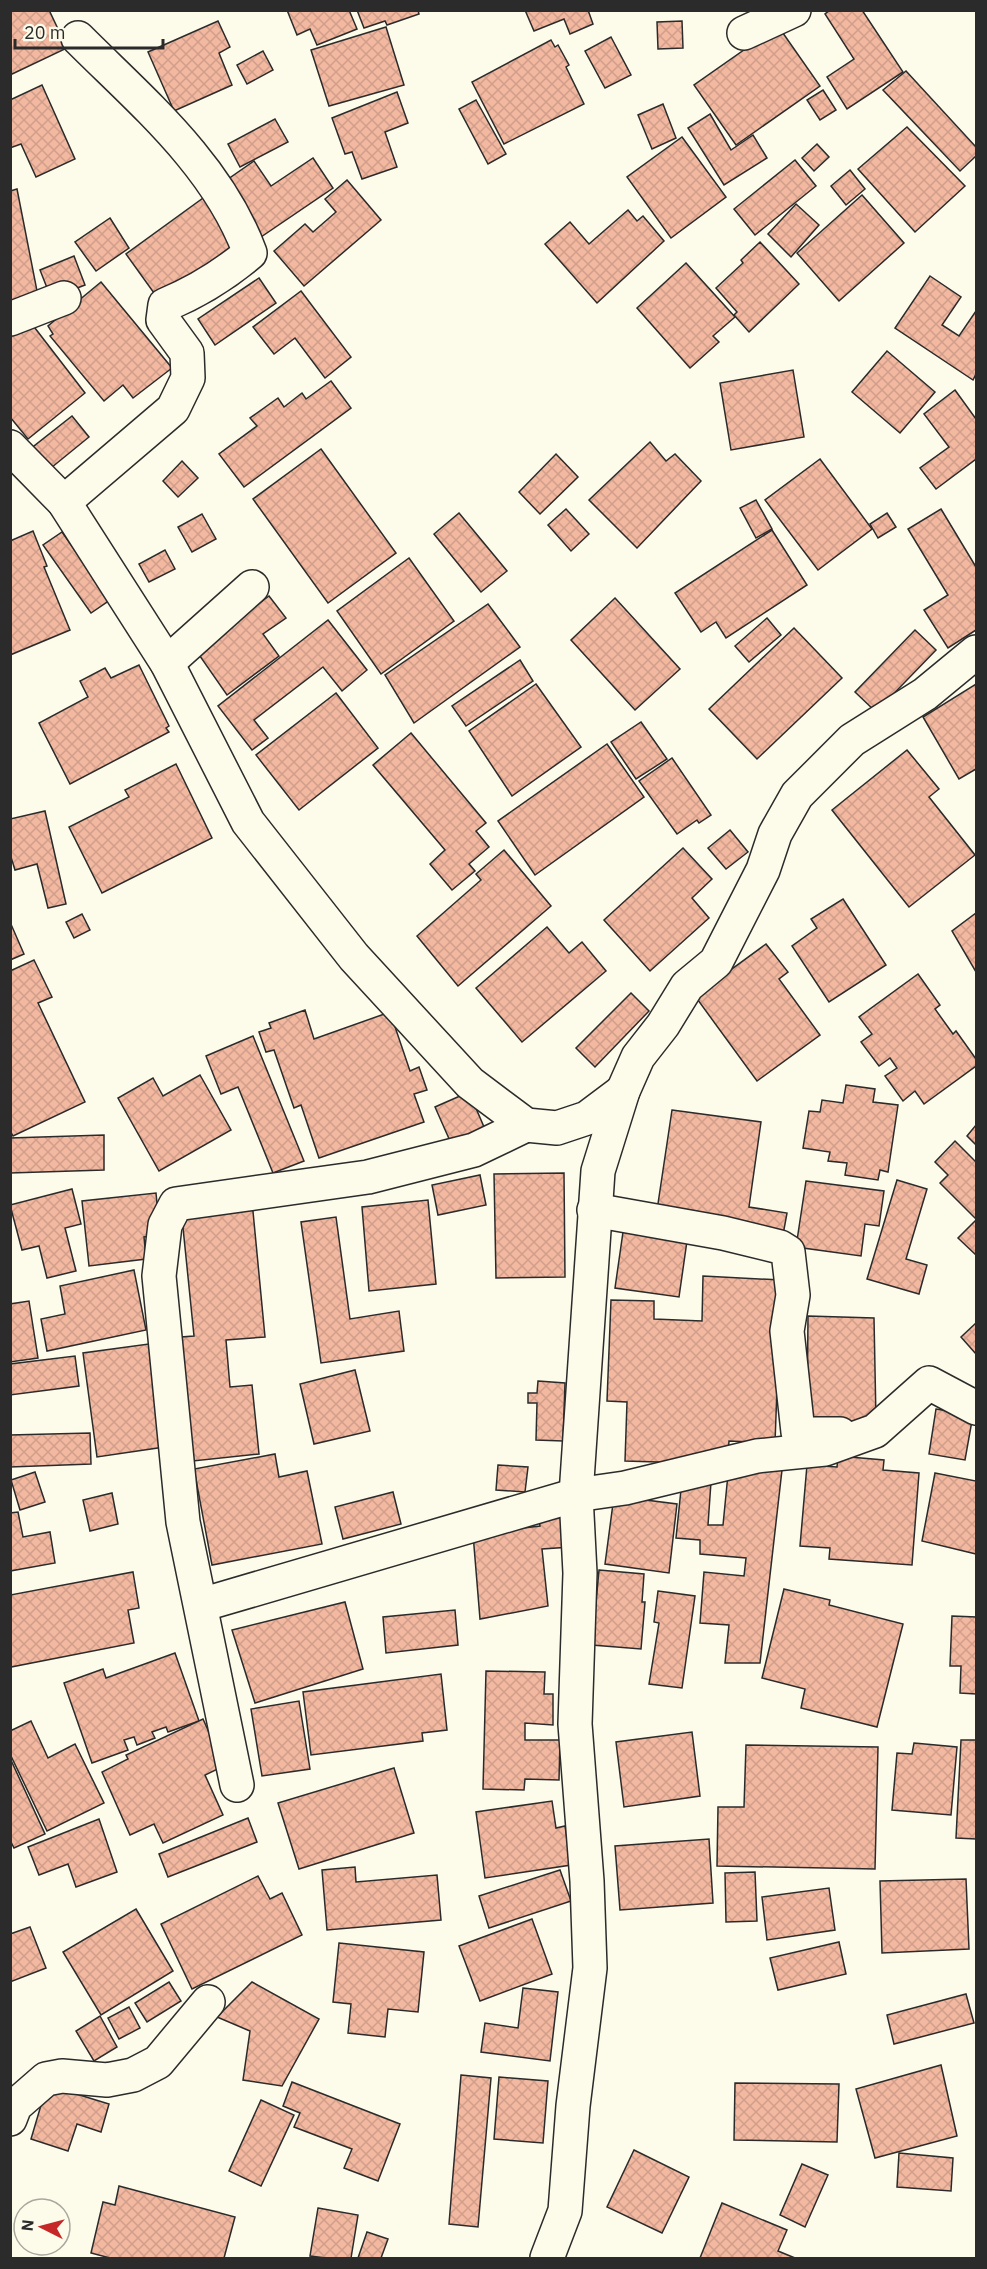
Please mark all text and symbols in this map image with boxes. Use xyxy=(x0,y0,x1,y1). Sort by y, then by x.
scale bar xyxy=(15,12,164,50)
text: 20 m xyxy=(24,21,66,44)
north arrow xyxy=(12,2197,72,2257)
text: N xyxy=(17,2219,38,2232)

